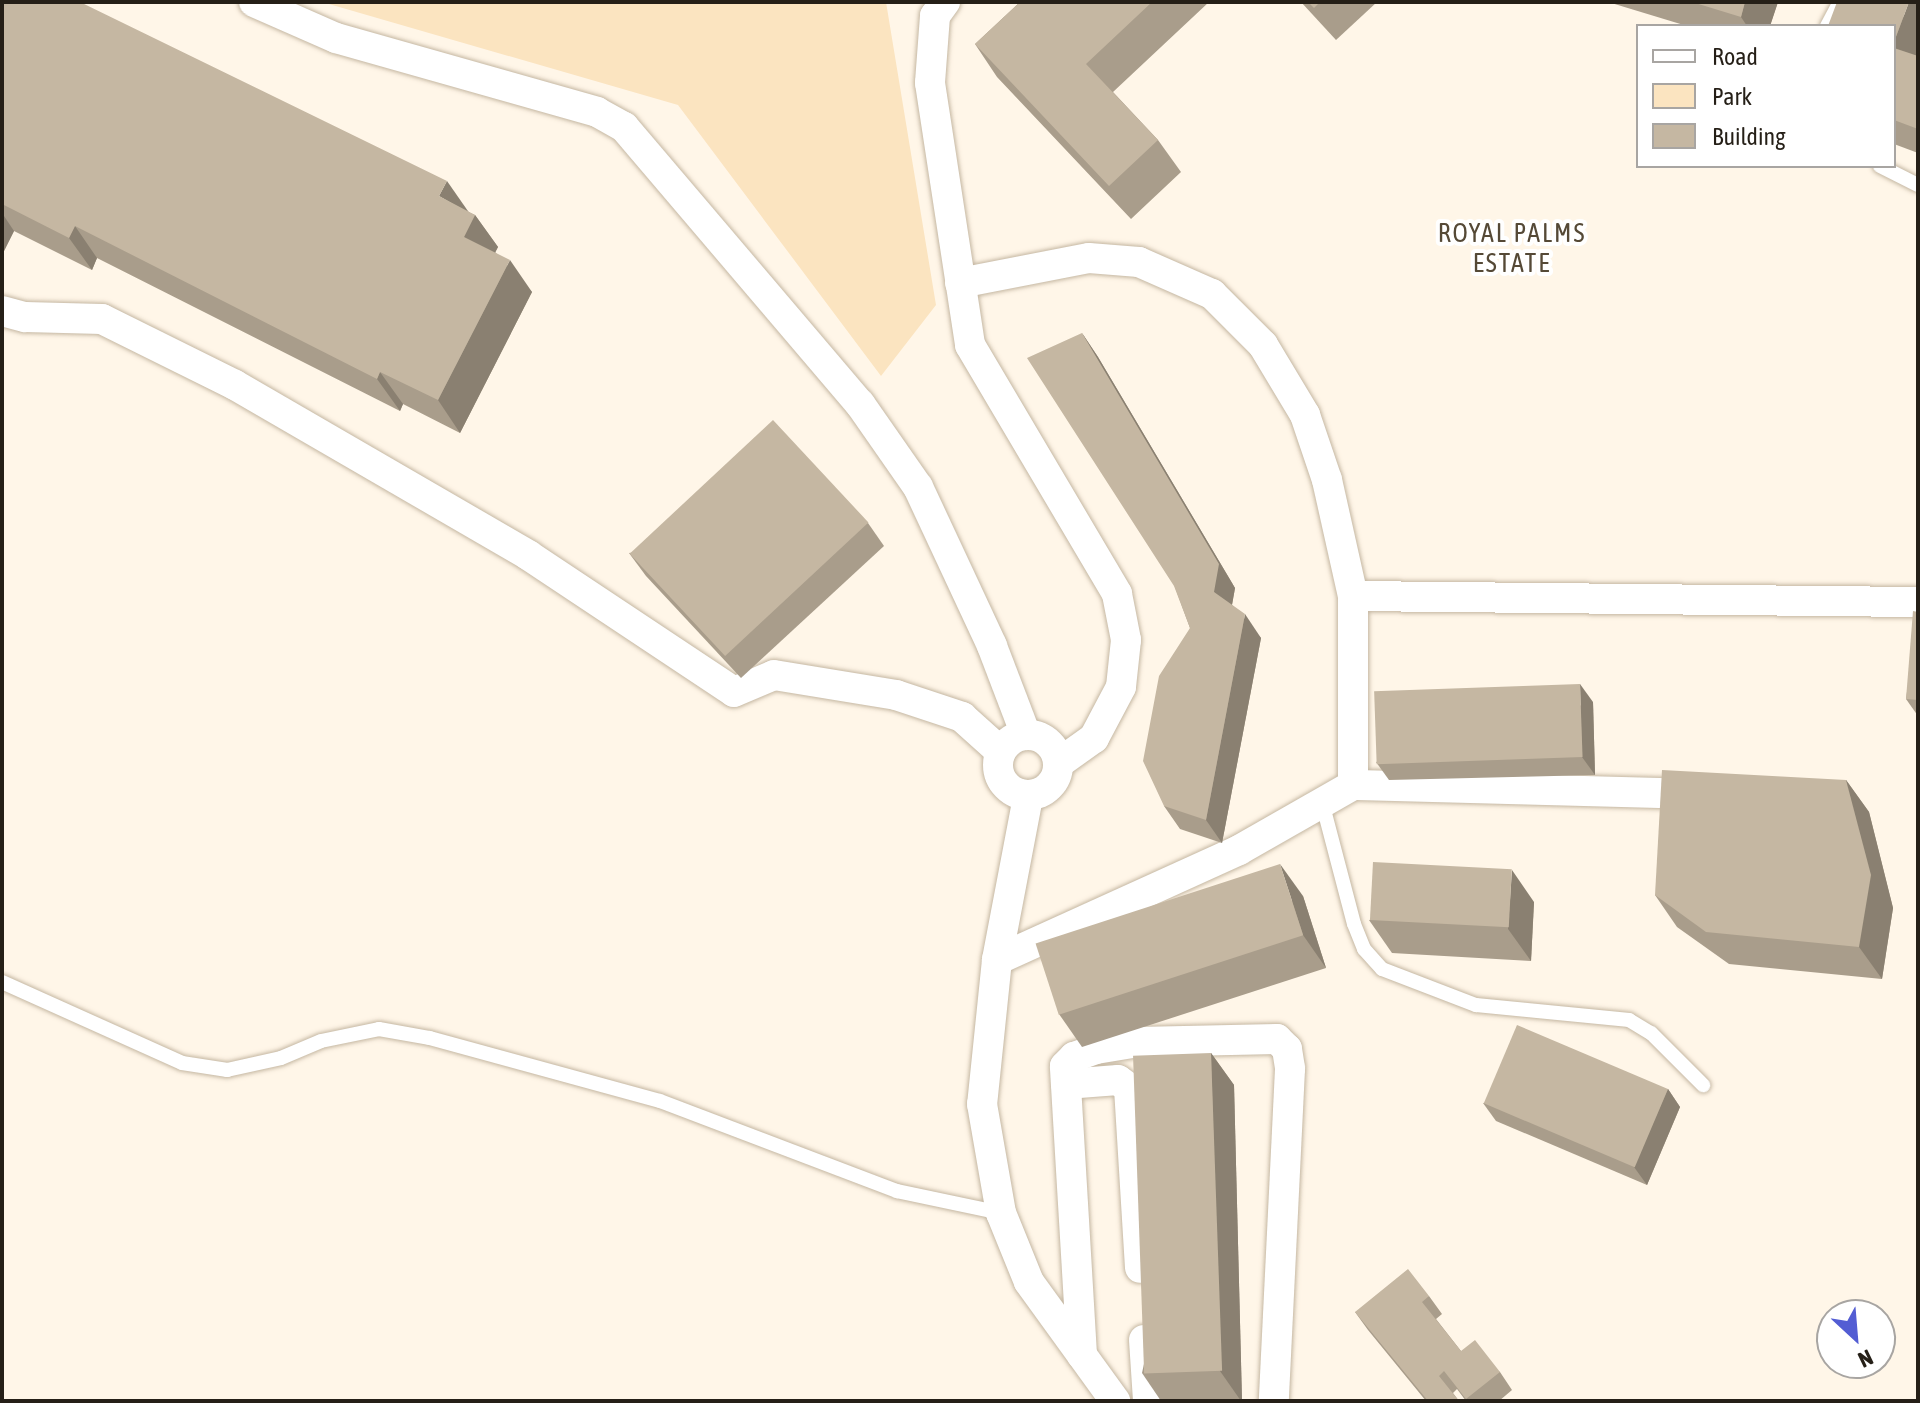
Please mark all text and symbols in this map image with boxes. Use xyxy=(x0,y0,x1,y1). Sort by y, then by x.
legend xyxy=(1636,24,1896,168)
text: Road xyxy=(1712,43,1758,70)
text: Park xyxy=(1712,83,1752,110)
text: Building xyxy=(1712,123,1785,150)
district label: ROYAL PALMS ESTATE xyxy=(1438,218,1586,280)
north arrow xyxy=(1816,1299,1896,1379)
text: N xyxy=(1854,1344,1877,1373)

